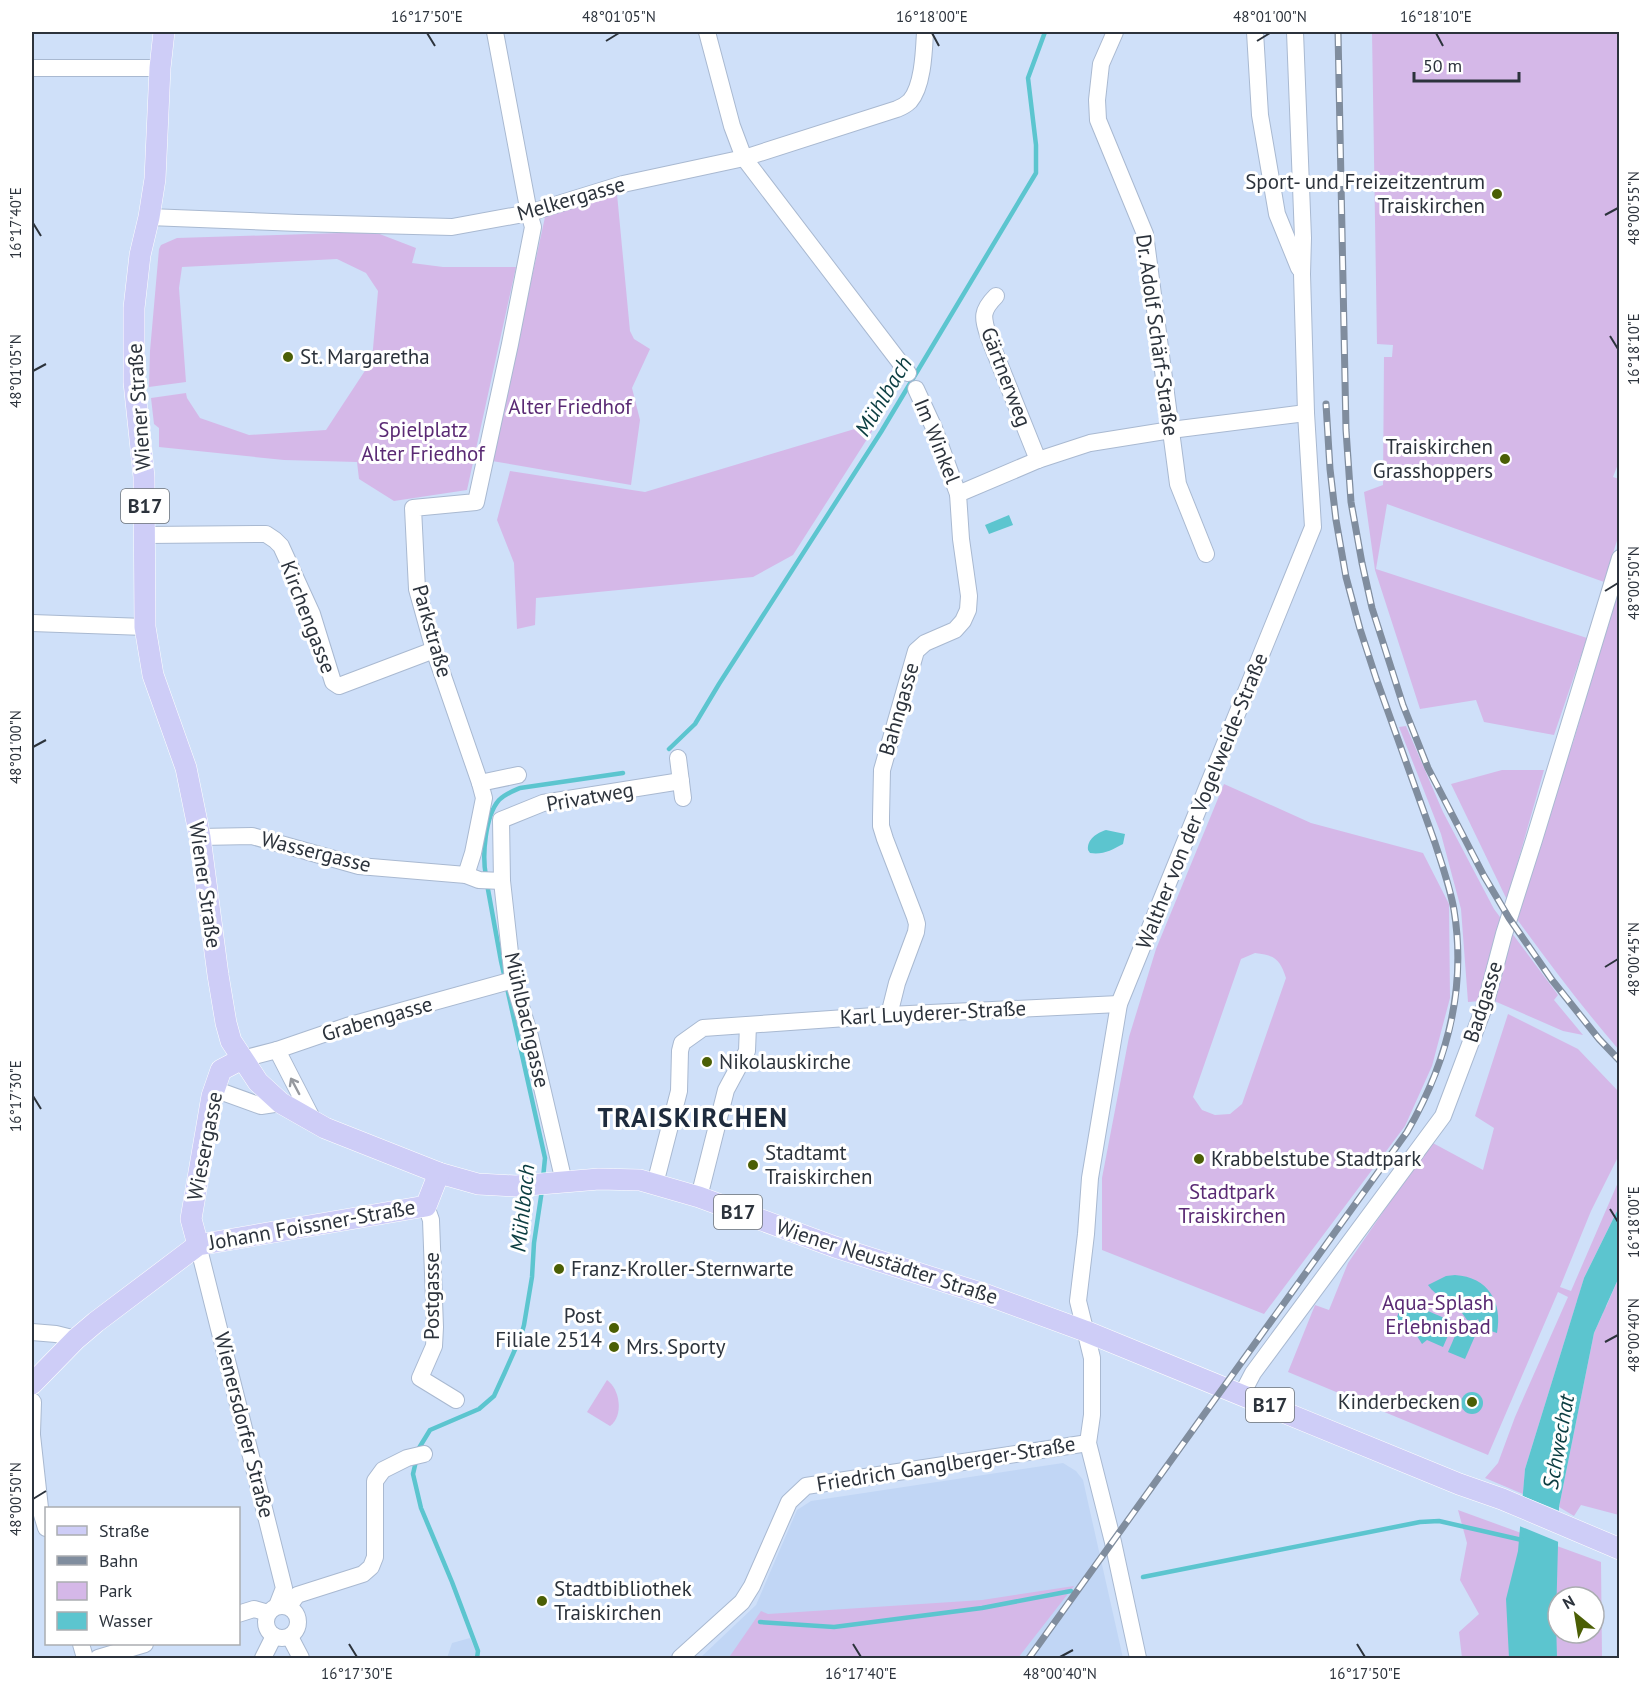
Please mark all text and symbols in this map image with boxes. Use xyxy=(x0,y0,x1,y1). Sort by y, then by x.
text: 16°17'50"E xyxy=(391,7,463,26)
text: 48°01'05"N xyxy=(582,7,656,26)
text: 16°18'00"E xyxy=(896,7,968,26)
text: 48°01'00"N xyxy=(1233,7,1307,26)
text: 16°18'10"E xyxy=(1400,7,1472,26)
scale bar xyxy=(1414,45,1519,83)
text: 50 m xyxy=(1423,54,1462,77)
place label: Sport- und Freizeitzentrum Traiskirchen xyxy=(1245,168,1485,219)
street label: Melkergasse xyxy=(514,170,628,227)
text: 48°00'55"N xyxy=(1624,171,1643,245)
text: 16°17'40"E xyxy=(6,187,25,259)
marker: Sport- und Freizeitzentrum Traiskirchen xyxy=(1490,187,1504,201)
street label: Dr. Adolf Schärf-Straße xyxy=(1130,232,1185,438)
text: 16°18'10"E xyxy=(1624,313,1643,385)
street label: Gärtnerweg xyxy=(975,323,1038,430)
text: 48°01'05"N xyxy=(6,334,25,408)
street label: Wiener Straße xyxy=(121,342,156,472)
place label: St. Margaretha xyxy=(300,343,430,370)
marker: St. Margaretha xyxy=(281,350,295,364)
water label: Mühlbach xyxy=(848,351,918,441)
park label: Alter Friedhof xyxy=(508,393,633,420)
street label: Im Winkel xyxy=(908,394,967,487)
park label: Spielplatz Alter Friedhof xyxy=(361,416,486,467)
place label: Traiskirchen Grasshoppers xyxy=(1373,433,1493,484)
marker: Traiskirchen Grasshoppers xyxy=(1498,452,1512,466)
road number: B17 xyxy=(121,489,169,523)
text: 48°00'50"N xyxy=(1624,546,1643,620)
street label: Kirchengasse xyxy=(275,557,342,677)
street label: Parkstraße xyxy=(406,581,459,680)
street label: Walther von der Vogelweide-Straße xyxy=(1130,649,1273,953)
street label: Bahngasse xyxy=(872,659,925,759)
text: 48°01'00"N xyxy=(6,710,25,784)
street label: Privatweg xyxy=(544,776,636,817)
street label: Wiener Straße xyxy=(183,820,228,950)
street label: Wassergasse xyxy=(258,825,374,878)
text: 48°00'45"N xyxy=(1624,922,1643,996)
street label: Mühlbachgasse xyxy=(499,949,556,1090)
street label: Badgasse xyxy=(1457,958,1508,1046)
street label: Grabengasse xyxy=(318,990,435,1047)
street label: Karl Luyderer-Straße xyxy=(839,994,1027,1031)
place label: Nikolauskirche xyxy=(719,1048,851,1075)
marker: Nikolauskirche xyxy=(700,1055,714,1069)
text: 16°17'30"E xyxy=(6,1060,25,1132)
one-way arrow xyxy=(289,1078,301,1095)
street label: Wiesergasse xyxy=(181,1089,228,1203)
district label: TRAISKIRCHEN xyxy=(597,1100,789,1134)
place label: Stadtamt Traiskirchen xyxy=(765,1139,872,1190)
place label: Krabbelstube Stadtpark xyxy=(1211,1145,1421,1172)
marker: Krabbelstube Stadtpark xyxy=(1192,1152,1206,1166)
marker: Stadtamt Traiskirchen xyxy=(746,1158,760,1172)
water label: Mühlbach xyxy=(503,1163,541,1253)
park label: Stadtpark Traiskirchen xyxy=(1178,1178,1286,1229)
text: 16°18'00"E xyxy=(1624,1186,1643,1258)
street label: Johann Foissner-Straße xyxy=(206,1193,417,1256)
road number: B17 xyxy=(714,1195,762,1229)
street label: Wiener Neustädter Straße xyxy=(773,1213,1001,1310)
street label: Postgasse xyxy=(418,1252,445,1340)
place label: Franz-Kroller-Sternwarte xyxy=(571,1255,794,1282)
marker: Franz-Kroller-Sternwarte xyxy=(552,1262,566,1276)
park label: Aqua-Splash Erlebnisbad xyxy=(1382,1289,1494,1340)
text: 48°00'40"N xyxy=(1624,1298,1643,1372)
place label: Post Filiale 2514 xyxy=(495,1302,602,1353)
marker: Post Filiale 2514 xyxy=(607,1321,621,1335)
street label: Wienersdorfer Straße xyxy=(208,1329,281,1520)
place label: Mrs. Sporty xyxy=(626,1333,726,1360)
marker: Mrs. Sporty xyxy=(607,1340,621,1354)
road number: B17 xyxy=(1246,1388,1294,1422)
place label: Kinderbecken xyxy=(1338,1388,1460,1415)
water label: Schwechat xyxy=(1536,1391,1580,1492)
marker: Kinderbecken xyxy=(1465,1395,1479,1409)
street label: Friedrich Ganglberger-Straße xyxy=(815,1430,1077,1497)
text: 48°00'50"N xyxy=(6,1462,25,1536)
legend xyxy=(45,1507,240,1645)
text: Straße xyxy=(99,1519,150,1542)
text: Bahn xyxy=(99,1549,138,1572)
place label: Stadtbibliothek Traiskirchen xyxy=(554,1575,692,1626)
text: Park xyxy=(99,1579,132,1602)
north arrow xyxy=(1546,1585,1606,1645)
text: N xyxy=(1559,1591,1578,1613)
marker: Stadtbibliothek Traiskirchen xyxy=(535,1594,549,1608)
text: Wasser xyxy=(99,1609,153,1632)
text: 16°17'30"E xyxy=(321,1664,393,1683)
text: 16°17'40"E xyxy=(825,1664,897,1683)
text: 48°00'40"N xyxy=(1023,1664,1097,1683)
text: 16°17'50"E xyxy=(1329,1664,1401,1683)

